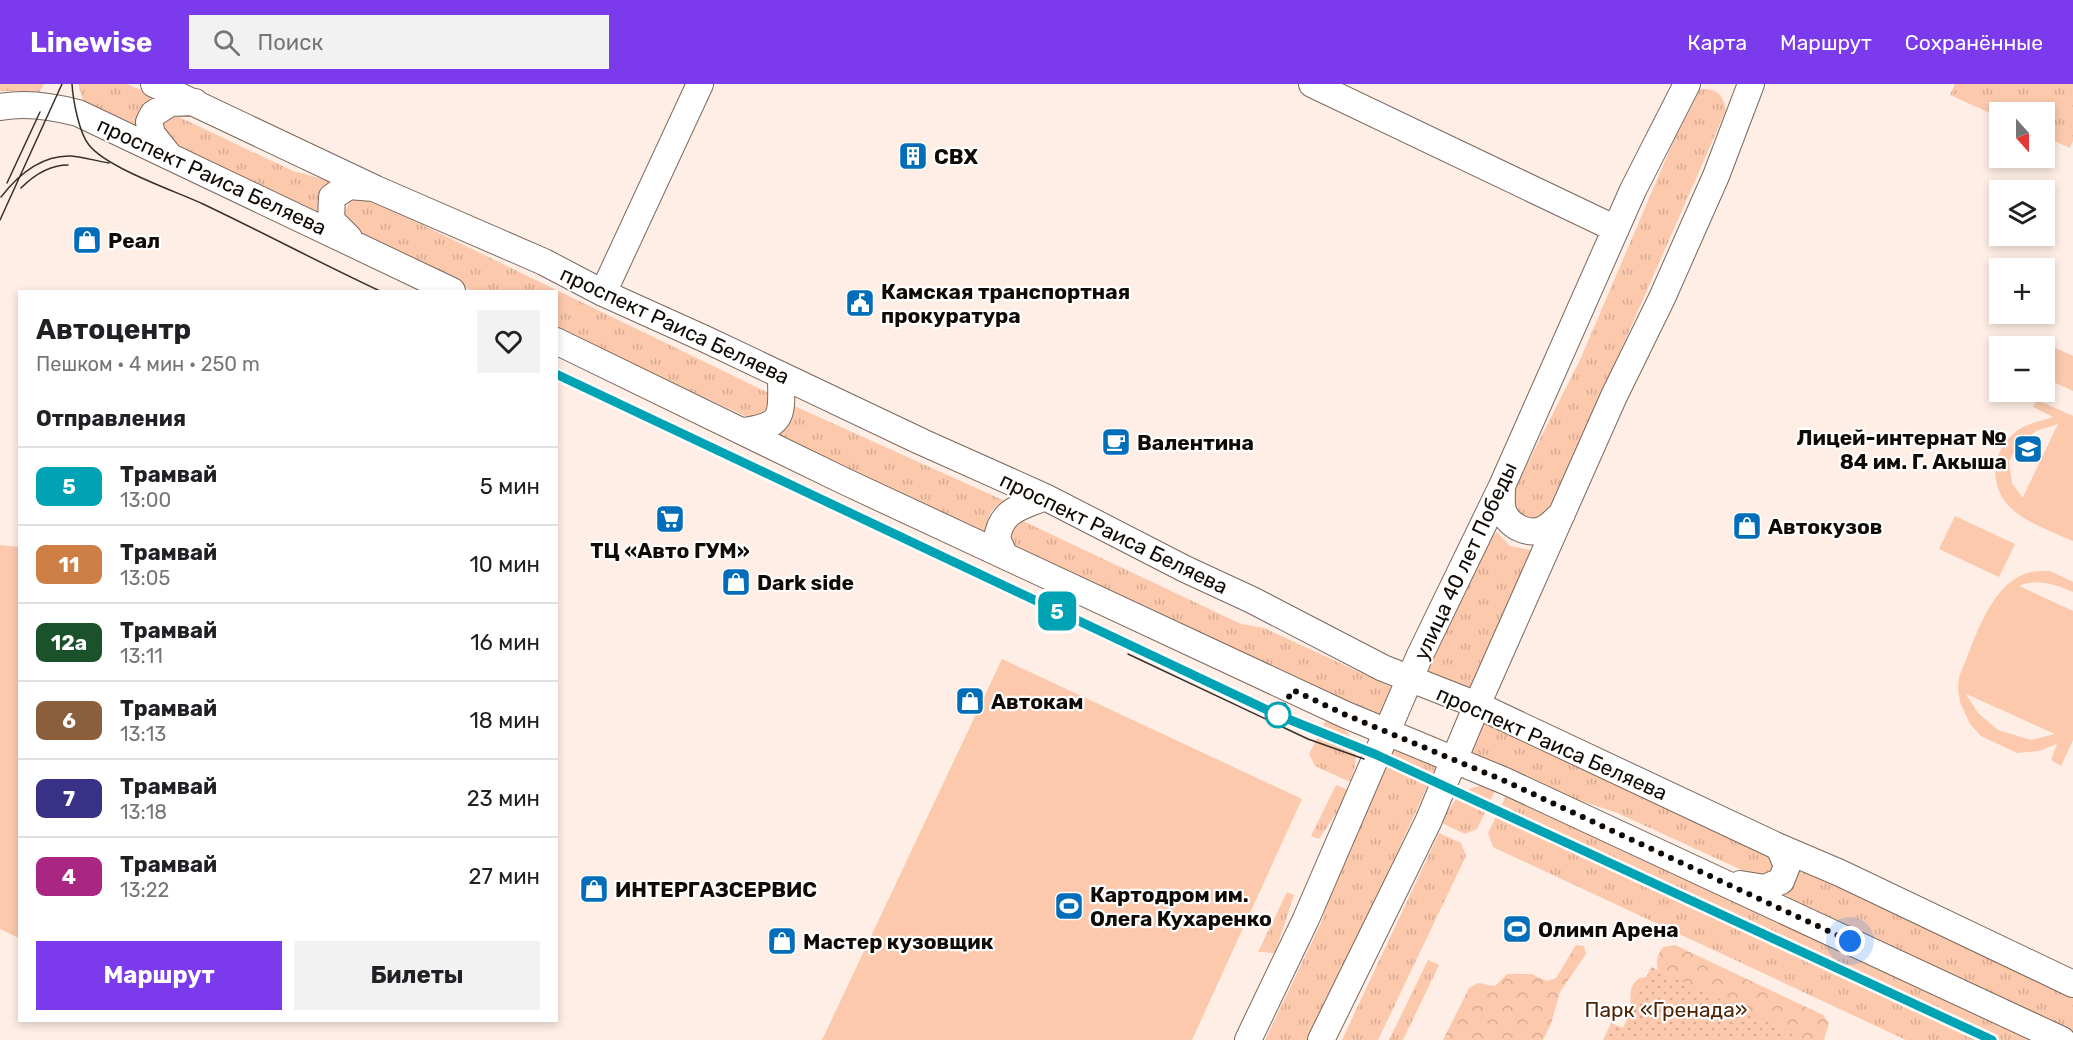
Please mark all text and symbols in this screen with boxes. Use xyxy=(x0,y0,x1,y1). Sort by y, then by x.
search box xyxy=(189,15,609,69)
text: Linewise xyxy=(30,26,153,59)
icon: search xyxy=(210,26,243,59)
text: Поиск xyxy=(258,29,323,56)
text: Карта xyxy=(1687,30,1747,55)
text: Маршрут xyxy=(1780,30,1872,55)
text: Сохранённые xyxy=(1905,30,2043,55)
north arrow xyxy=(1989,102,2055,168)
map controls xyxy=(1989,102,2055,402)
street label: проспект Раиса Беляева xyxy=(93,112,331,240)
building icon: СВХ xyxy=(897,140,929,172)
place label: СВХ xyxy=(934,144,979,169)
button: layers xyxy=(1989,180,2055,246)
shop icon: Реал xyxy=(71,224,103,256)
place label: Реал xyxy=(108,228,160,253)
button: + xyxy=(1989,258,2055,324)
street label: проспект Раиса Беляева xyxy=(556,261,794,389)
place label: Камская транспортная прокуратура xyxy=(881,279,1130,328)
public building icon: Камская транспортная прокуратура xyxy=(844,287,876,319)
button: heart xyxy=(477,310,540,373)
text: Автоцентр xyxy=(36,313,191,346)
button: − xyxy=(1989,336,2055,402)
text: Пешком · 4 мин · 250 m xyxy=(36,352,260,376)
text: Отправления xyxy=(36,405,186,432)
place label: Лицей-интернат № 84 им. Г. Акыша xyxy=(1797,425,2007,474)
cafe icon: Валентина xyxy=(1100,426,1132,458)
place label: Валентина xyxy=(1137,430,1254,455)
school or university icon: Лицей-интернат № 84 им. Г. Акыша xyxy=(2012,433,2044,465)
street label: улица 40 лет Победы xyxy=(1408,458,1522,664)
text: Трамвай xyxy=(120,461,217,488)
street label: проспект Раиса Беляева xyxy=(996,467,1232,599)
text: 5 мин xyxy=(480,473,540,500)
text: 5 xyxy=(62,474,76,499)
text: 13:00 xyxy=(120,488,171,512)
supermarket icon: ТЦ «Авто ГУМ» xyxy=(654,503,686,535)
shop icon: Автокузов xyxy=(1731,510,1763,542)
place label: Автокузов xyxy=(1768,514,1883,539)
place label: ТЦ «Авто ГУМ» xyxy=(590,538,750,563)
text: Трамвай xyxy=(120,539,217,566)
text: 10 мин xyxy=(469,551,540,578)
text: 11 xyxy=(59,552,79,577)
text: 13:05 xyxy=(120,566,170,590)
shop icon: Dark side xyxy=(720,566,752,598)
place label: Dark side xyxy=(757,570,854,595)
line badge: 5 xyxy=(1038,592,1076,630)
text: 5 xyxy=(1050,599,1064,624)
text: Трамвай xyxy=(120,617,217,644)
text: 16 мин xyxy=(470,629,540,656)
text: 12а xyxy=(51,630,87,655)
text: 13:11 xyxy=(120,644,163,668)
street label: проспект Раиса Беляева xyxy=(1433,681,1671,805)
shop icon: Автокам xyxy=(954,685,986,717)
place label: Автокам xyxy=(991,689,1083,714)
text: Трамвай xyxy=(120,695,217,722)
unlabelled marker xyxy=(1265,702,1291,728)
text: 18 мин xyxy=(469,707,540,734)
text: 6 xyxy=(62,708,76,733)
text: 13:13 xyxy=(120,722,166,746)
text: Трамвай xyxy=(120,773,217,800)
text: 23 мин xyxy=(467,785,540,812)
text: 7 xyxy=(63,786,75,811)
text: 13:18 xyxy=(120,800,167,824)
text: Трамвай xyxy=(120,851,217,878)
text: 27 мин xyxy=(469,863,540,890)
text: 4 xyxy=(62,864,76,889)
shop icon: ИНТЕРГАЗСЕРВИС xyxy=(578,873,610,905)
place label: ИНТЕРГАЗСЕРВИС xyxy=(615,877,817,902)
text: 13:22 xyxy=(120,878,169,902)
place label: Картодром им. Олега Кухаренко xyxy=(1090,882,1272,931)
sports icon: Картодром им. Олега Кухаренко xyxy=(1053,890,1085,922)
sports icon: Олимп Арена xyxy=(1501,913,1533,945)
place label: Олимп Арена xyxy=(1538,917,1679,942)
shop icon: Мастер кузовщик xyxy=(766,925,798,957)
your location xyxy=(1835,926,1865,956)
place label: Мастер кузовщик xyxy=(803,929,994,954)
button: Маршрут xyxy=(36,941,282,1010)
button: Билеты xyxy=(294,941,540,1010)
park label: Парк «Гренада» xyxy=(1584,997,1748,1022)

